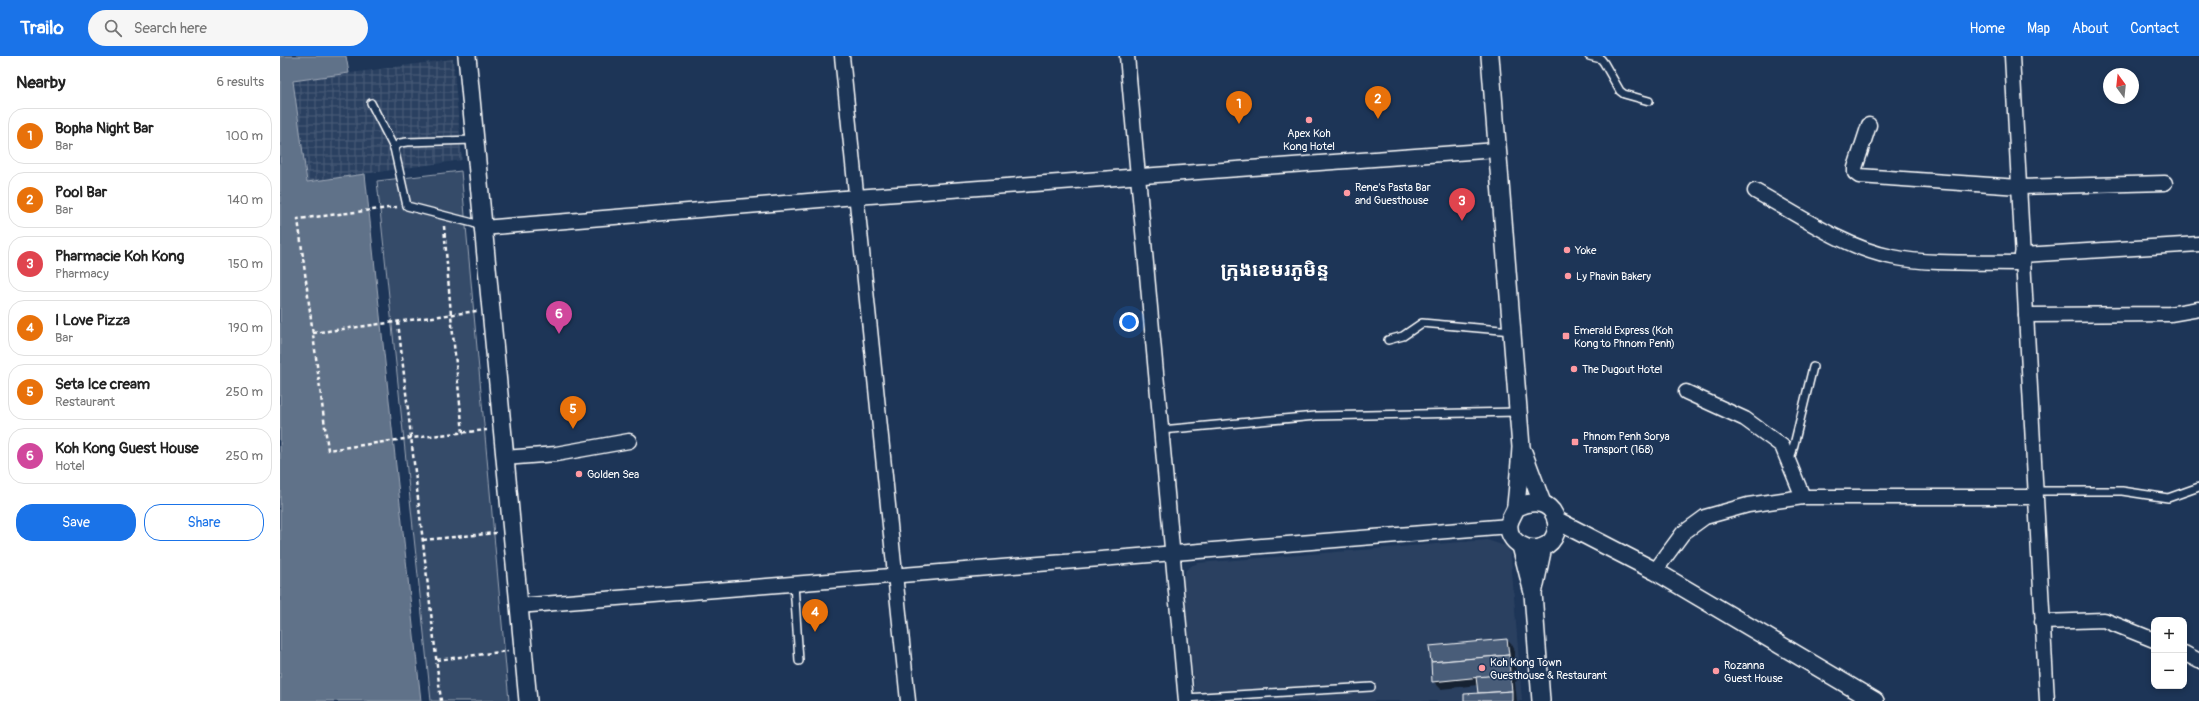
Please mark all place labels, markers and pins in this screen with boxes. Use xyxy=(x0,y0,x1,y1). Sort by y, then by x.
pin: 2 xyxy=(1365,86,1391,119)
pin: 1 xyxy=(1226,91,1252,124)
marker: Apex Koh Kong Hotel xyxy=(1304,115,1314,125)
place label: Apex Koh Kong Hotel xyxy=(1283,127,1335,153)
place label: Rene's Pasta Bar and Guesthouse xyxy=(1355,181,1431,207)
marker: Rene's Pasta Bar and Guesthouse xyxy=(1342,188,1352,198)
pin: 3 xyxy=(1449,188,1475,221)
place label: Yoke xyxy=(1574,244,1597,257)
marker: Yoke xyxy=(1562,245,1572,255)
place label: Ly Phavin Bakery xyxy=(1576,270,1651,283)
marker: Ly Phavin Bakery xyxy=(1563,271,1573,281)
pin: 6 xyxy=(546,301,572,334)
place label: Emerald Express (Koh Kong to Phnom Penh) xyxy=(1574,324,1675,350)
marker: Emerald Express (Koh Kong to Phnom Penh) xyxy=(1561,331,1571,341)
place label: The Dugout Hotel xyxy=(1582,363,1662,376)
marker: The Dugout Hotel xyxy=(1569,364,1579,374)
pin: 5 xyxy=(560,396,586,429)
place label: Phnom Penh Sorya Transport (168) xyxy=(1583,430,1670,456)
marker: Phnom Penh Sorya Transport (168) xyxy=(1570,437,1580,447)
place label: Golden Sea xyxy=(587,468,639,481)
marker: Golden Sea xyxy=(574,469,584,479)
pin: 4 xyxy=(802,599,828,632)
place label: Koh Kong Town Guesthouse & Restaurant xyxy=(1490,656,1608,682)
place label: Rozanna Guest House xyxy=(1724,659,1783,685)
marker: Koh Kong Town Guesthouse & Restaurant xyxy=(1477,663,1487,673)
marker: Rozanna Guest House xyxy=(1711,666,1721,676)

